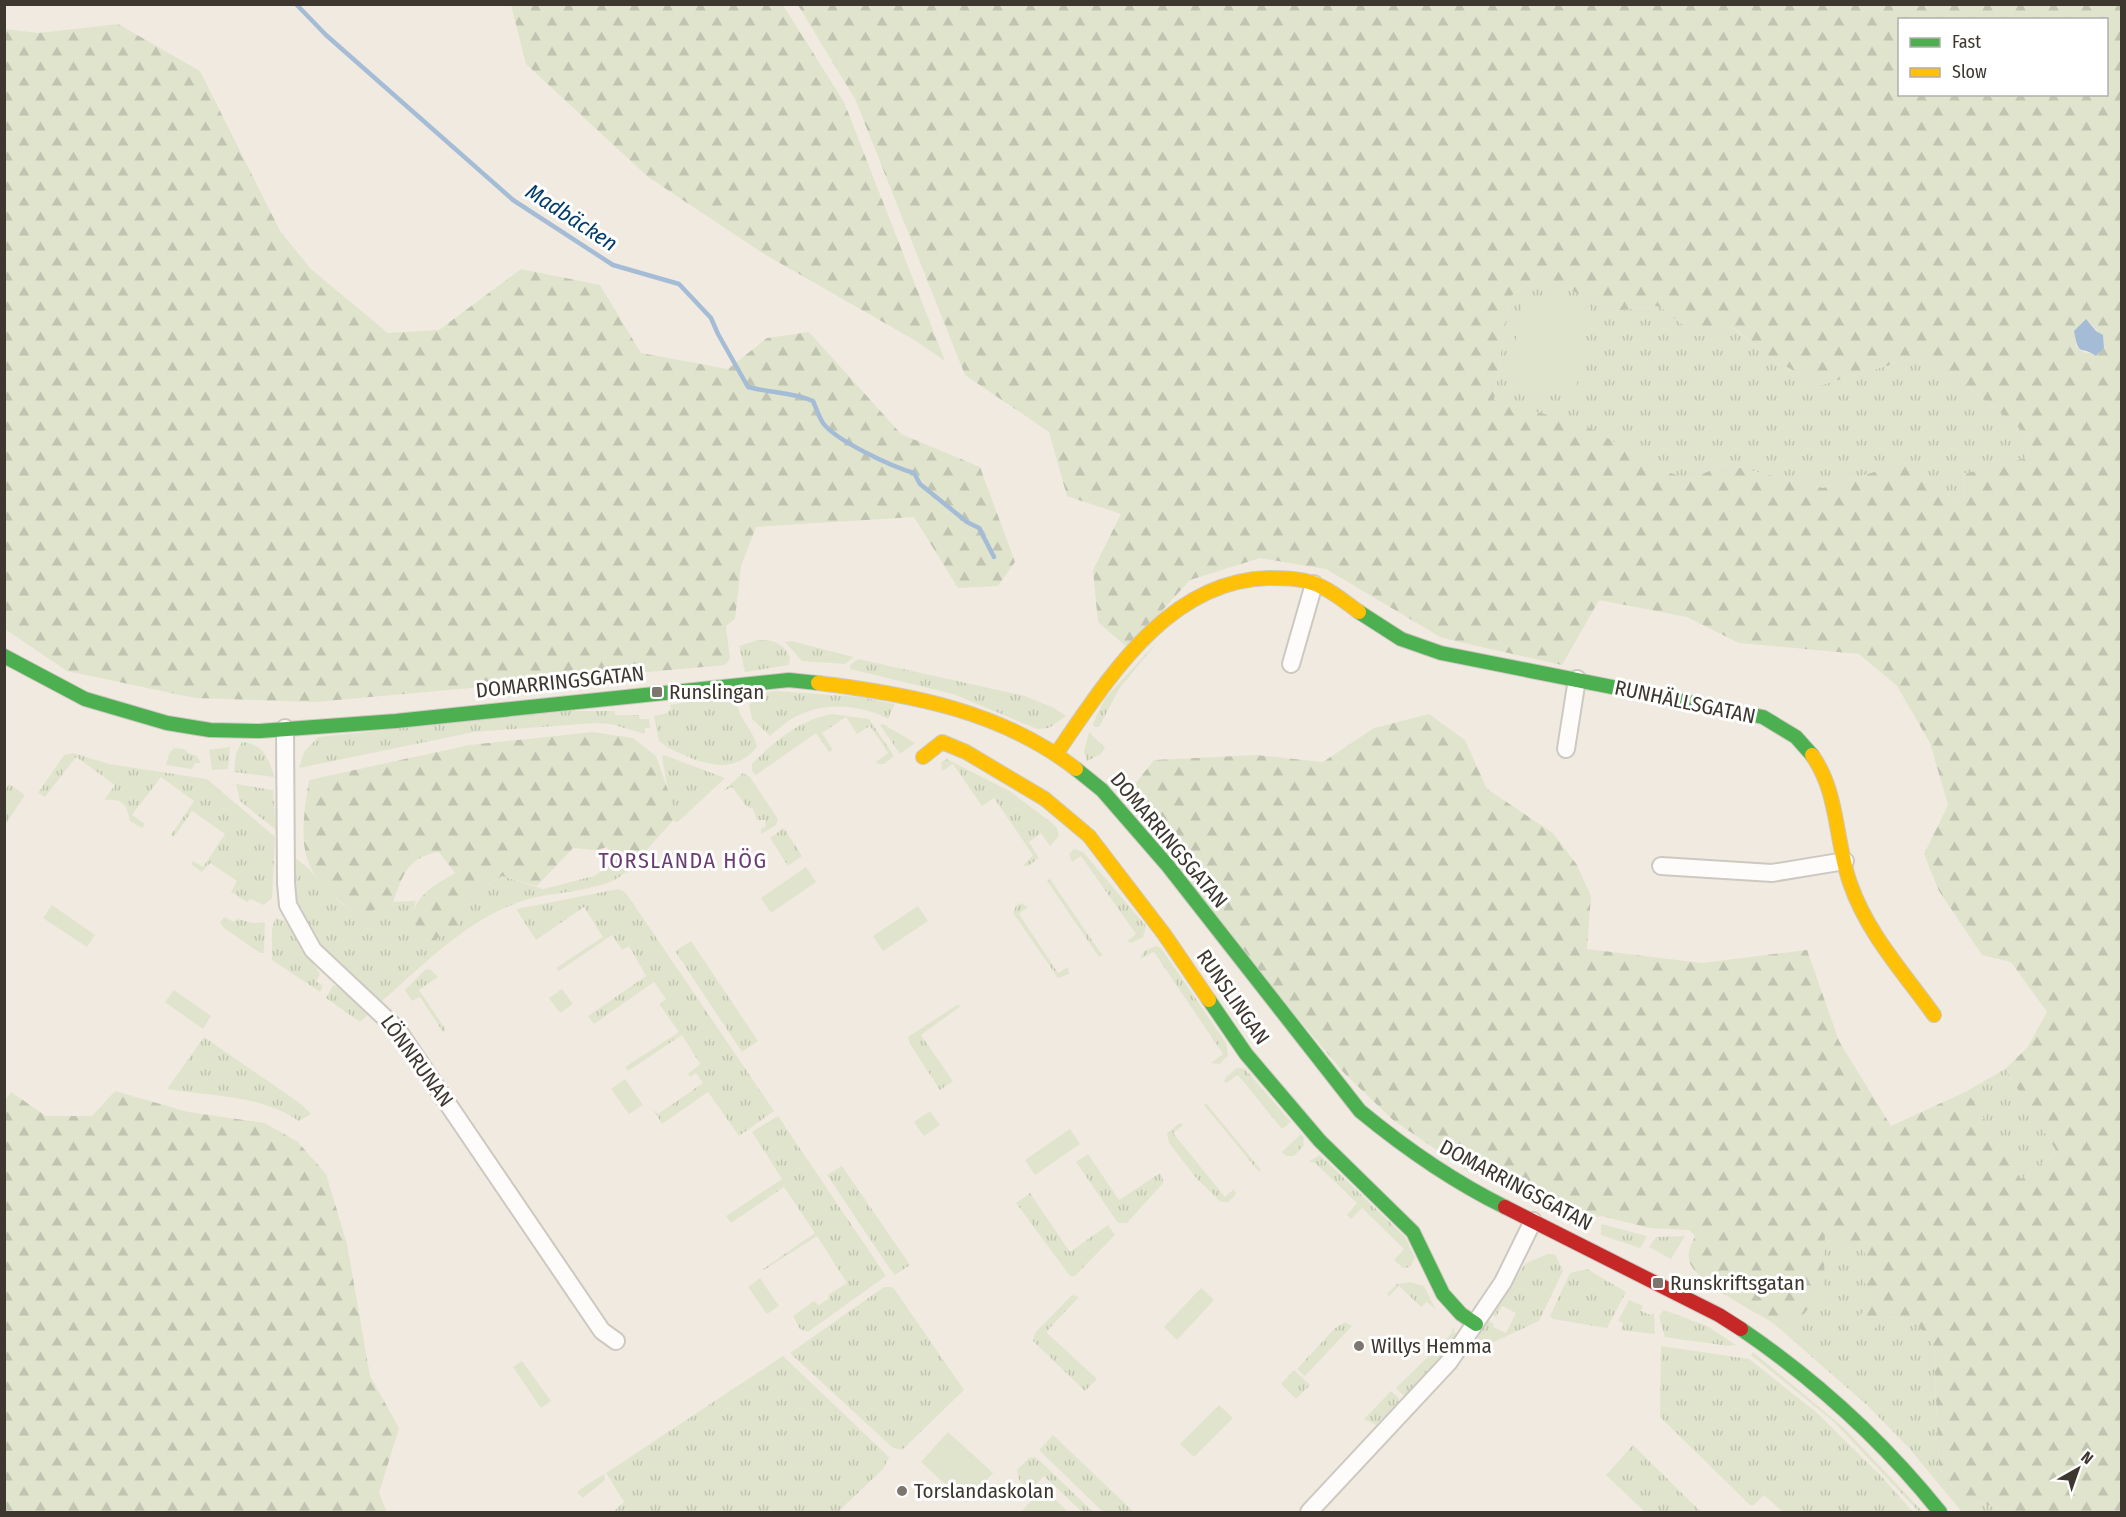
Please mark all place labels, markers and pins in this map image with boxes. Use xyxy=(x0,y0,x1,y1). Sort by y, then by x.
place label: Runslingan xyxy=(669,679,764,705)
marker: Runslingan xyxy=(650,685,664,699)
place label: Runskriftsgatan xyxy=(1670,1270,1805,1296)
marker: Runskriftsgatan xyxy=(1651,1276,1665,1290)
place label: Willys Hemma xyxy=(1371,1333,1492,1359)
marker: Willys Hemma xyxy=(1352,1339,1366,1353)
place label: Torslandaskolan xyxy=(914,1478,1054,1504)
marker: Torslandaskolan xyxy=(895,1484,909,1498)

